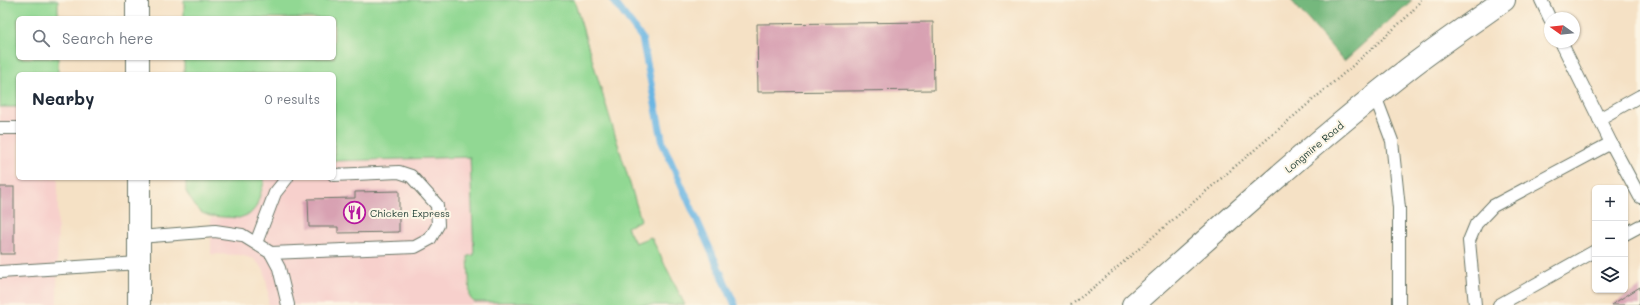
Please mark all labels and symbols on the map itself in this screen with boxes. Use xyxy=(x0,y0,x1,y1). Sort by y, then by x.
north arrow xyxy=(1544,12,1580,48)
street label: Longmire Road xyxy=(1282,118,1346,176)
restaurant icon: Chicken Express xyxy=(341,200,367,226)
place label: Chicken Express xyxy=(370,206,450,220)

